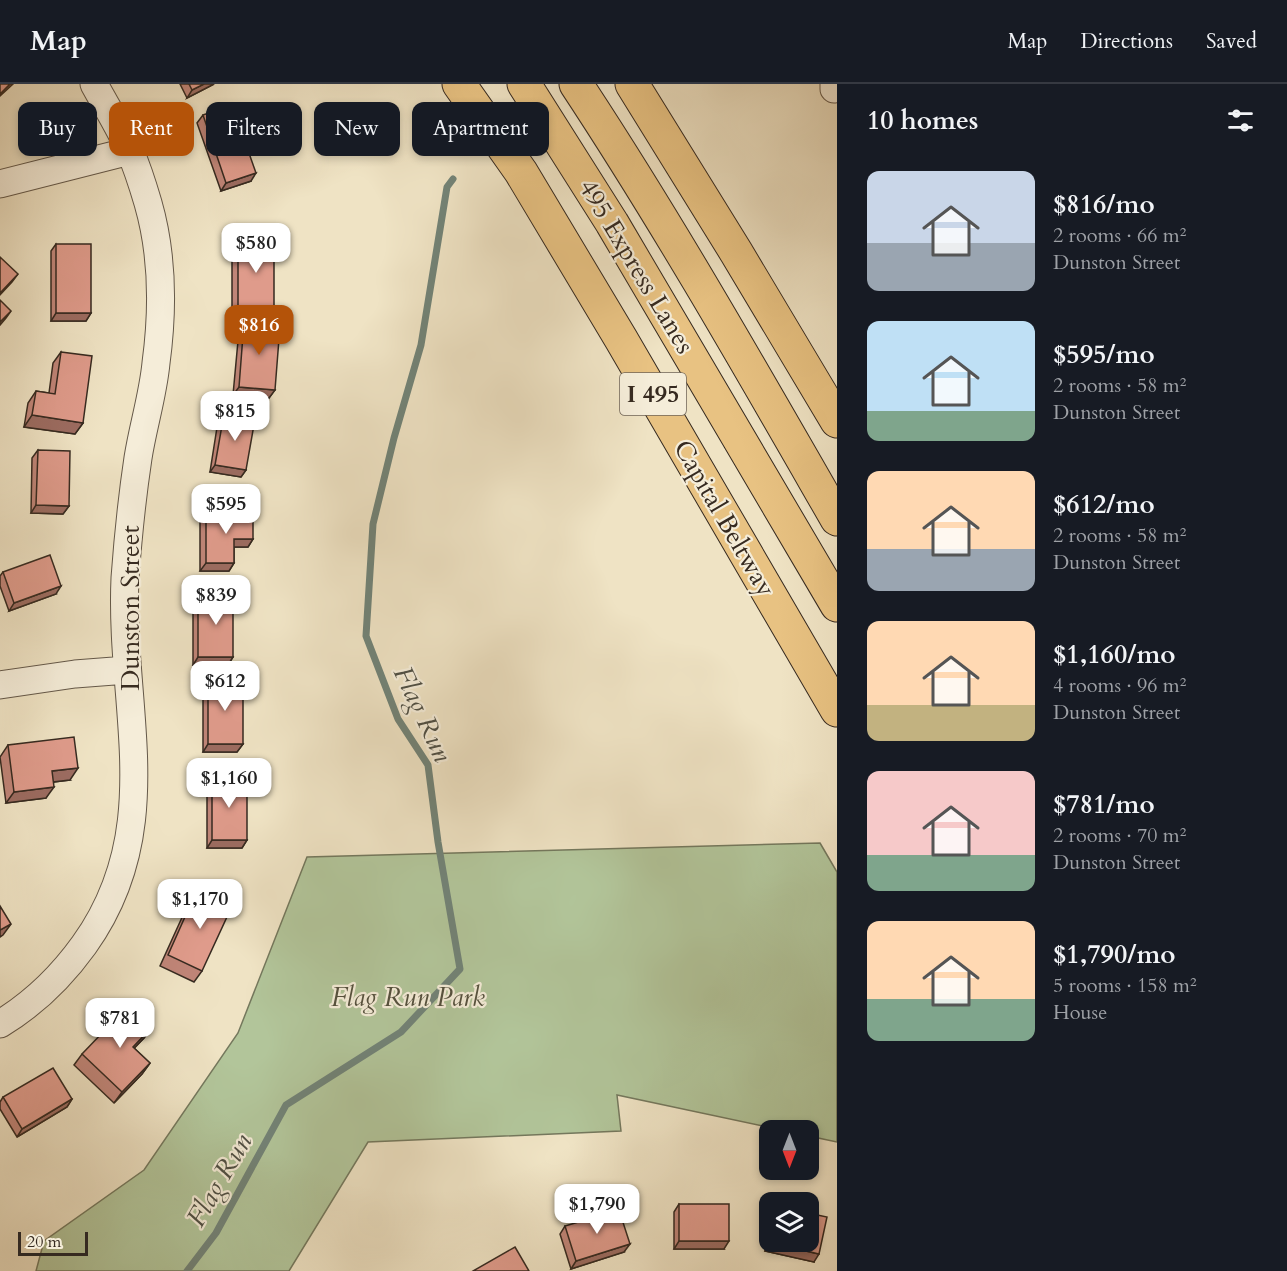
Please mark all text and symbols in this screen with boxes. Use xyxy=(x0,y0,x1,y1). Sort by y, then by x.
text: Map xyxy=(30,22,87,60)
text: Map xyxy=(1007,27,1047,56)
text: Directions xyxy=(1080,27,1173,56)
text: Saved xyxy=(1206,27,1257,56)
chip: Buy xyxy=(18,102,97,156)
chip: Rent xyxy=(109,102,194,156)
chip: Filters xyxy=(206,102,302,156)
chip: New xyxy=(314,102,400,156)
chip: Apartment xyxy=(412,102,549,156)
text: 10 homes xyxy=(867,103,978,138)
icon: filters xyxy=(1224,104,1257,137)
street label: 495 Express Lanes xyxy=(571,173,702,360)
text: $816/mo xyxy=(1053,187,1155,222)
icon: home xyxy=(915,195,987,267)
text: 2 rooms · 66 m² xyxy=(1053,222,1186,249)
pin: $580 xyxy=(220,223,292,274)
text: $580 xyxy=(236,229,276,256)
text: Dunston Street xyxy=(1053,249,1180,276)
pin: $816 xyxy=(223,305,295,356)
text: $816 xyxy=(239,311,279,338)
text: $595/mo xyxy=(1053,337,1155,372)
icon: home xyxy=(915,345,987,417)
text: 2 rooms · 58 m² xyxy=(1053,372,1186,399)
road number: I 495 xyxy=(620,373,686,415)
pin: $815 xyxy=(199,391,271,442)
text: $815 xyxy=(215,397,255,424)
text: Dunston Street xyxy=(1053,399,1180,426)
street label: Capital Beltway xyxy=(666,434,784,603)
pin: $595 xyxy=(190,484,262,535)
text: $612/mo xyxy=(1053,487,1155,522)
text: $595 xyxy=(206,490,246,517)
icon: home xyxy=(915,495,987,567)
text: 2 rooms · 58 m² xyxy=(1053,522,1186,549)
street label: Dunston Street xyxy=(113,525,148,691)
text: Dunston Street xyxy=(1053,549,1180,576)
pin: $839 xyxy=(180,575,252,626)
text: $839 xyxy=(196,581,236,608)
text: $1,160/mo xyxy=(1053,637,1176,672)
icon: home xyxy=(915,645,987,717)
water label: Flag Run xyxy=(384,660,461,768)
pin: $612 xyxy=(189,661,261,712)
text: $612 xyxy=(205,667,245,694)
text: 4 rooms · 96 m² xyxy=(1053,672,1186,699)
text: Dunston Street xyxy=(1053,699,1180,726)
pin: $1,160 xyxy=(180,758,278,809)
text: $1,160 xyxy=(200,764,258,791)
text: $781/mo xyxy=(1053,787,1155,822)
icon: home xyxy=(915,795,987,867)
text: 2 rooms · 70 m² xyxy=(1053,822,1186,849)
text: Dunston Street xyxy=(1053,849,1180,876)
pin: $1,170 xyxy=(151,879,249,930)
text: $1,170 xyxy=(171,885,229,912)
text: $1,790/mo xyxy=(1053,937,1176,972)
icon: home xyxy=(915,945,987,1017)
text: 5 rooms · 158 m² xyxy=(1053,972,1197,999)
park label: Flag Run Park xyxy=(331,980,485,1015)
pin: $781 xyxy=(84,998,156,1049)
text: House xyxy=(1053,999,1107,1026)
text: $781 xyxy=(100,1004,140,1031)
north arrow xyxy=(759,1120,819,1180)
map controls xyxy=(759,1120,819,1252)
water label: Flag Run xyxy=(178,1127,261,1234)
pin: $1,790 xyxy=(548,1184,646,1235)
text: $1,790 xyxy=(568,1190,626,1217)
button: layers xyxy=(759,1192,819,1252)
scale bar xyxy=(18,1229,88,1256)
text: 20 m xyxy=(27,1231,61,1253)

